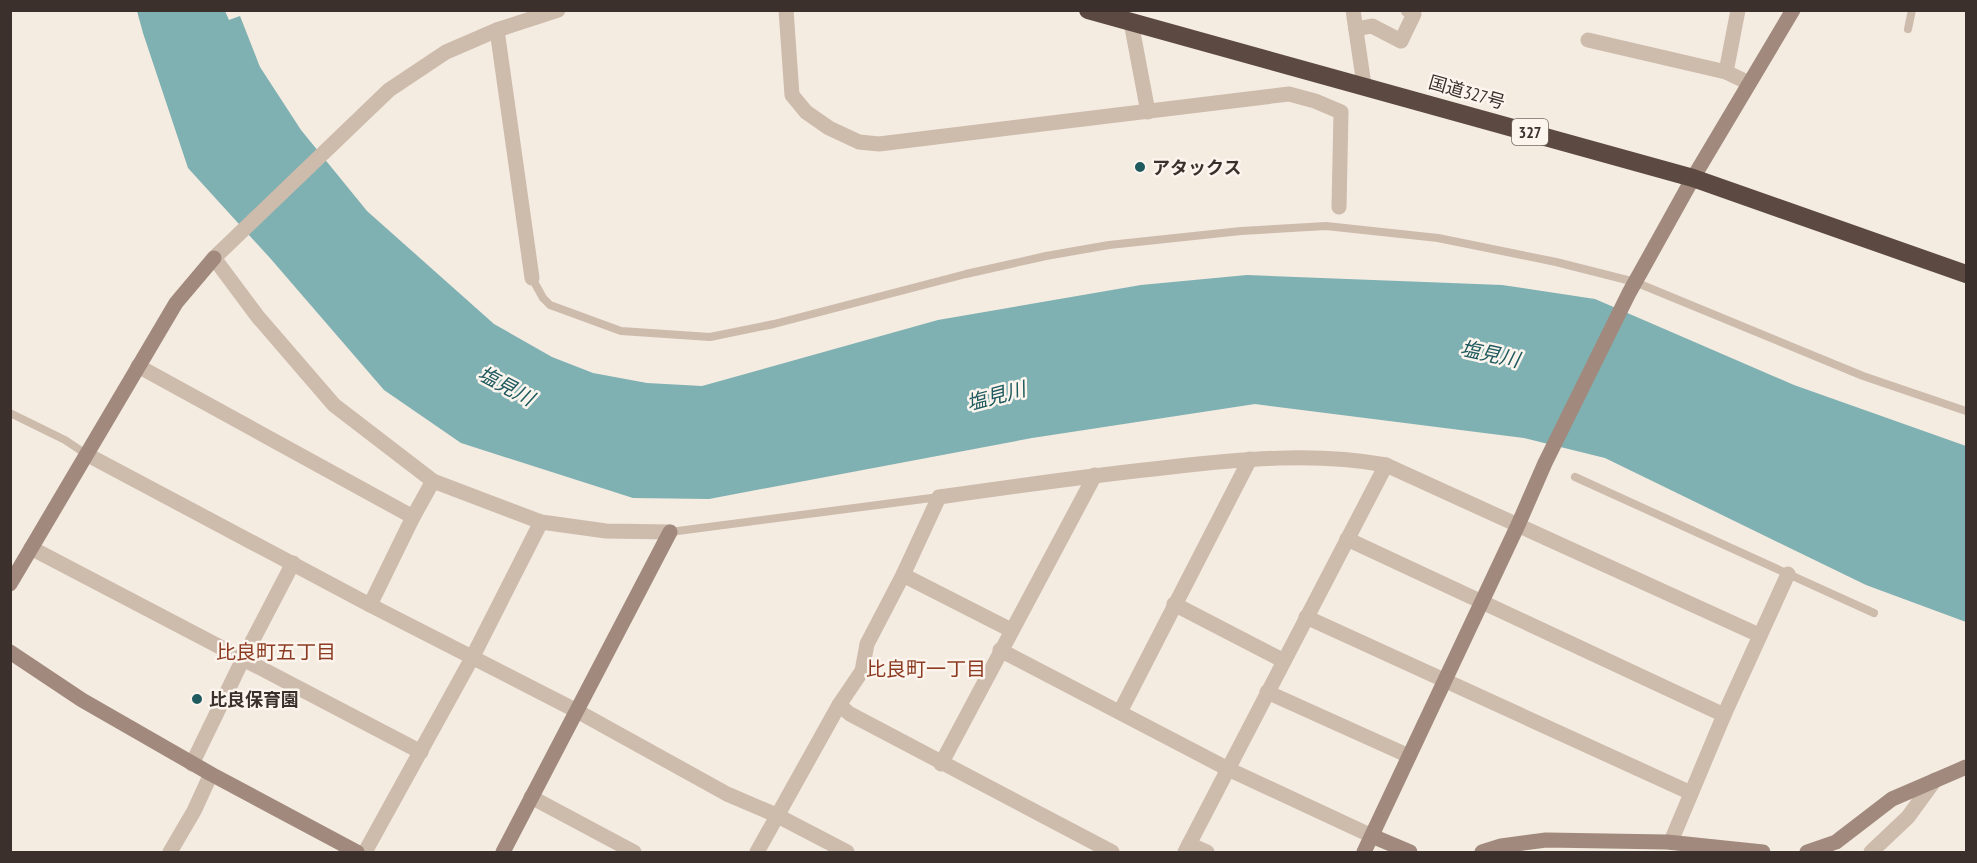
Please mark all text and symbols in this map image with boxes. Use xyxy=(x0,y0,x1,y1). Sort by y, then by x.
street label: 国道327号 xyxy=(1426,70,1508,114)
road number: 327 xyxy=(1512,119,1548,145)
place label: アタックス xyxy=(1152,156,1241,179)
marker: アタックス xyxy=(1133,160,1147,174)
water label: 塩見川 xyxy=(1458,335,1524,373)
water label: 塩見川 xyxy=(473,360,540,413)
water label: 塩見川 xyxy=(964,375,1030,416)
district label: 比良町五丁目 xyxy=(216,639,336,665)
district label: 比良町一丁目 xyxy=(866,656,986,682)
place label: 比良保育園 xyxy=(209,688,299,711)
marker: 比良保育園 xyxy=(190,692,204,706)

